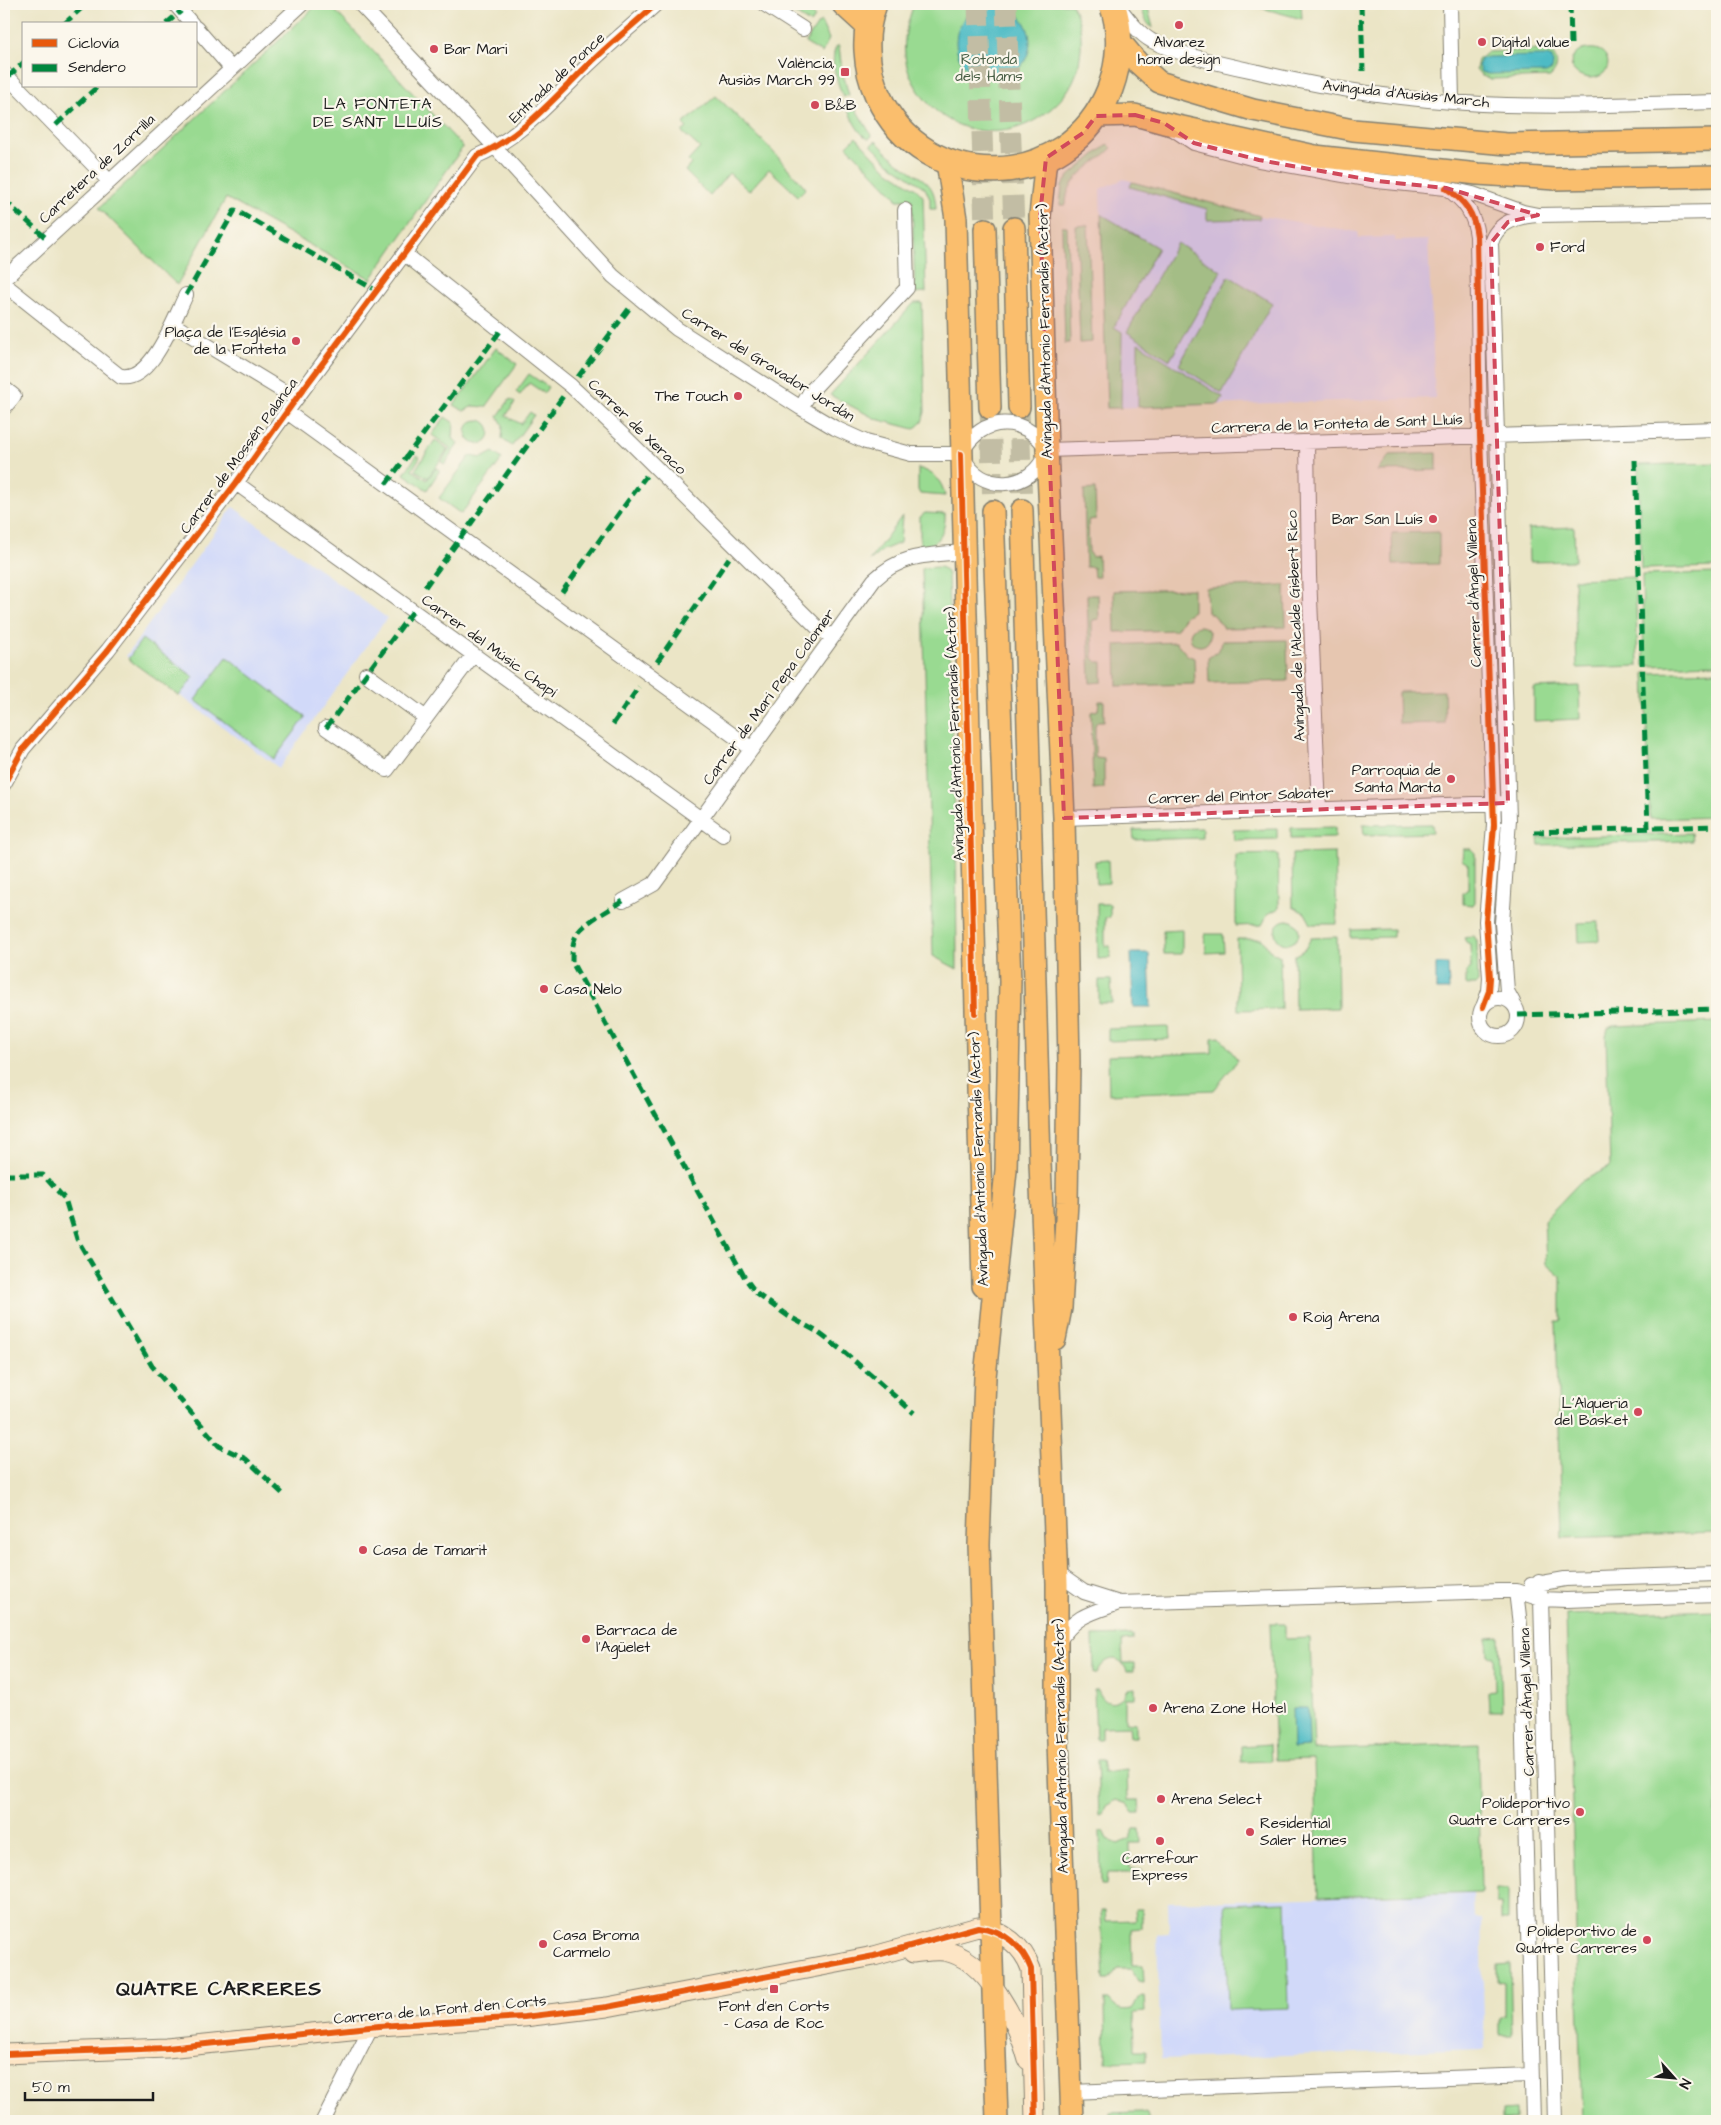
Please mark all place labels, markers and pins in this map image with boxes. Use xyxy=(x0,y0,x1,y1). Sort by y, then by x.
marker: Alvarez home design xyxy=(1173,19,1185,31)
place label: Alvarez home design xyxy=(1138,32,1221,71)
place label: Digital value xyxy=(1492,32,1570,54)
marker: Digital value xyxy=(1476,36,1488,48)
place label: Bar Mari xyxy=(444,39,508,60)
marker: Bar Mari xyxy=(428,43,440,55)
place label: València, Ausiàs March 99 xyxy=(718,53,835,91)
marker: València, Ausiàs March 99 xyxy=(839,66,851,78)
place label: B&B xyxy=(825,95,857,116)
marker: B&B xyxy=(809,99,821,111)
place label: Ford xyxy=(1550,237,1585,258)
marker: Ford xyxy=(1534,241,1546,253)
place label: Plaça de l'Església de la Fonteta xyxy=(165,322,286,360)
marker: Plaça de l'Església de la Fonteta xyxy=(290,335,302,347)
place label: The Touch xyxy=(655,386,729,407)
marker: The Touch xyxy=(732,390,744,402)
place label: Bar San Luís xyxy=(1332,509,1423,530)
marker: Bar San Luís xyxy=(1427,513,1439,525)
place label: Parroquia de Santa Marta xyxy=(1352,760,1441,798)
marker: Parroquia de Santa Marta xyxy=(1445,773,1457,785)
place label: Casa Nelo xyxy=(554,979,622,1000)
marker: Casa Nelo xyxy=(538,983,550,995)
place label: Roig Arena xyxy=(1303,1307,1380,1329)
marker: Roig Arena xyxy=(1287,1311,1299,1323)
place label: L'Alqueria del Basket xyxy=(1555,1393,1628,1431)
marker: L'Alqueria del Basket xyxy=(1632,1406,1644,1418)
place label: Casa de Tamarit xyxy=(373,1540,487,1561)
marker: Casa de Tamarit xyxy=(357,1544,369,1556)
place label: Barraca de l'Agüelet xyxy=(596,1620,677,1659)
marker: Barraca de l'Agüelet xyxy=(580,1633,592,1645)
place label: Arena Zone Hotel xyxy=(1163,1698,1286,1719)
marker: Arena Zone Hotel xyxy=(1147,1702,1159,1714)
place label: Arena Select xyxy=(1171,1789,1262,1810)
marker: Arena Select xyxy=(1155,1793,1167,1805)
place label: Polideportivo Quatre Carreres xyxy=(1449,1793,1571,1831)
marker: Polideportivo Quatre Carreres xyxy=(1574,1806,1586,1818)
place label: Residential Saler Homes xyxy=(1260,1813,1347,1851)
marker: Residential Saler Homes xyxy=(1244,1826,1256,1838)
marker: Carrefour Express xyxy=(1154,1835,1166,1847)
place label: Carrefour Express xyxy=(1122,1848,1198,1886)
place label: Polideportivo de Quatre Carreres xyxy=(1516,1921,1637,1959)
place label: Casa Broma Carmelo xyxy=(553,1925,639,1963)
marker: Polideportivo de Quatre Carreres xyxy=(1641,1934,1653,1946)
marker: Casa Broma Carmelo xyxy=(537,1938,549,1950)
marker: Font d'en Corts - Casa de Roc xyxy=(768,1983,780,1995)
place label: Font d'en Corts - Casa de Roc xyxy=(718,1996,830,2034)

